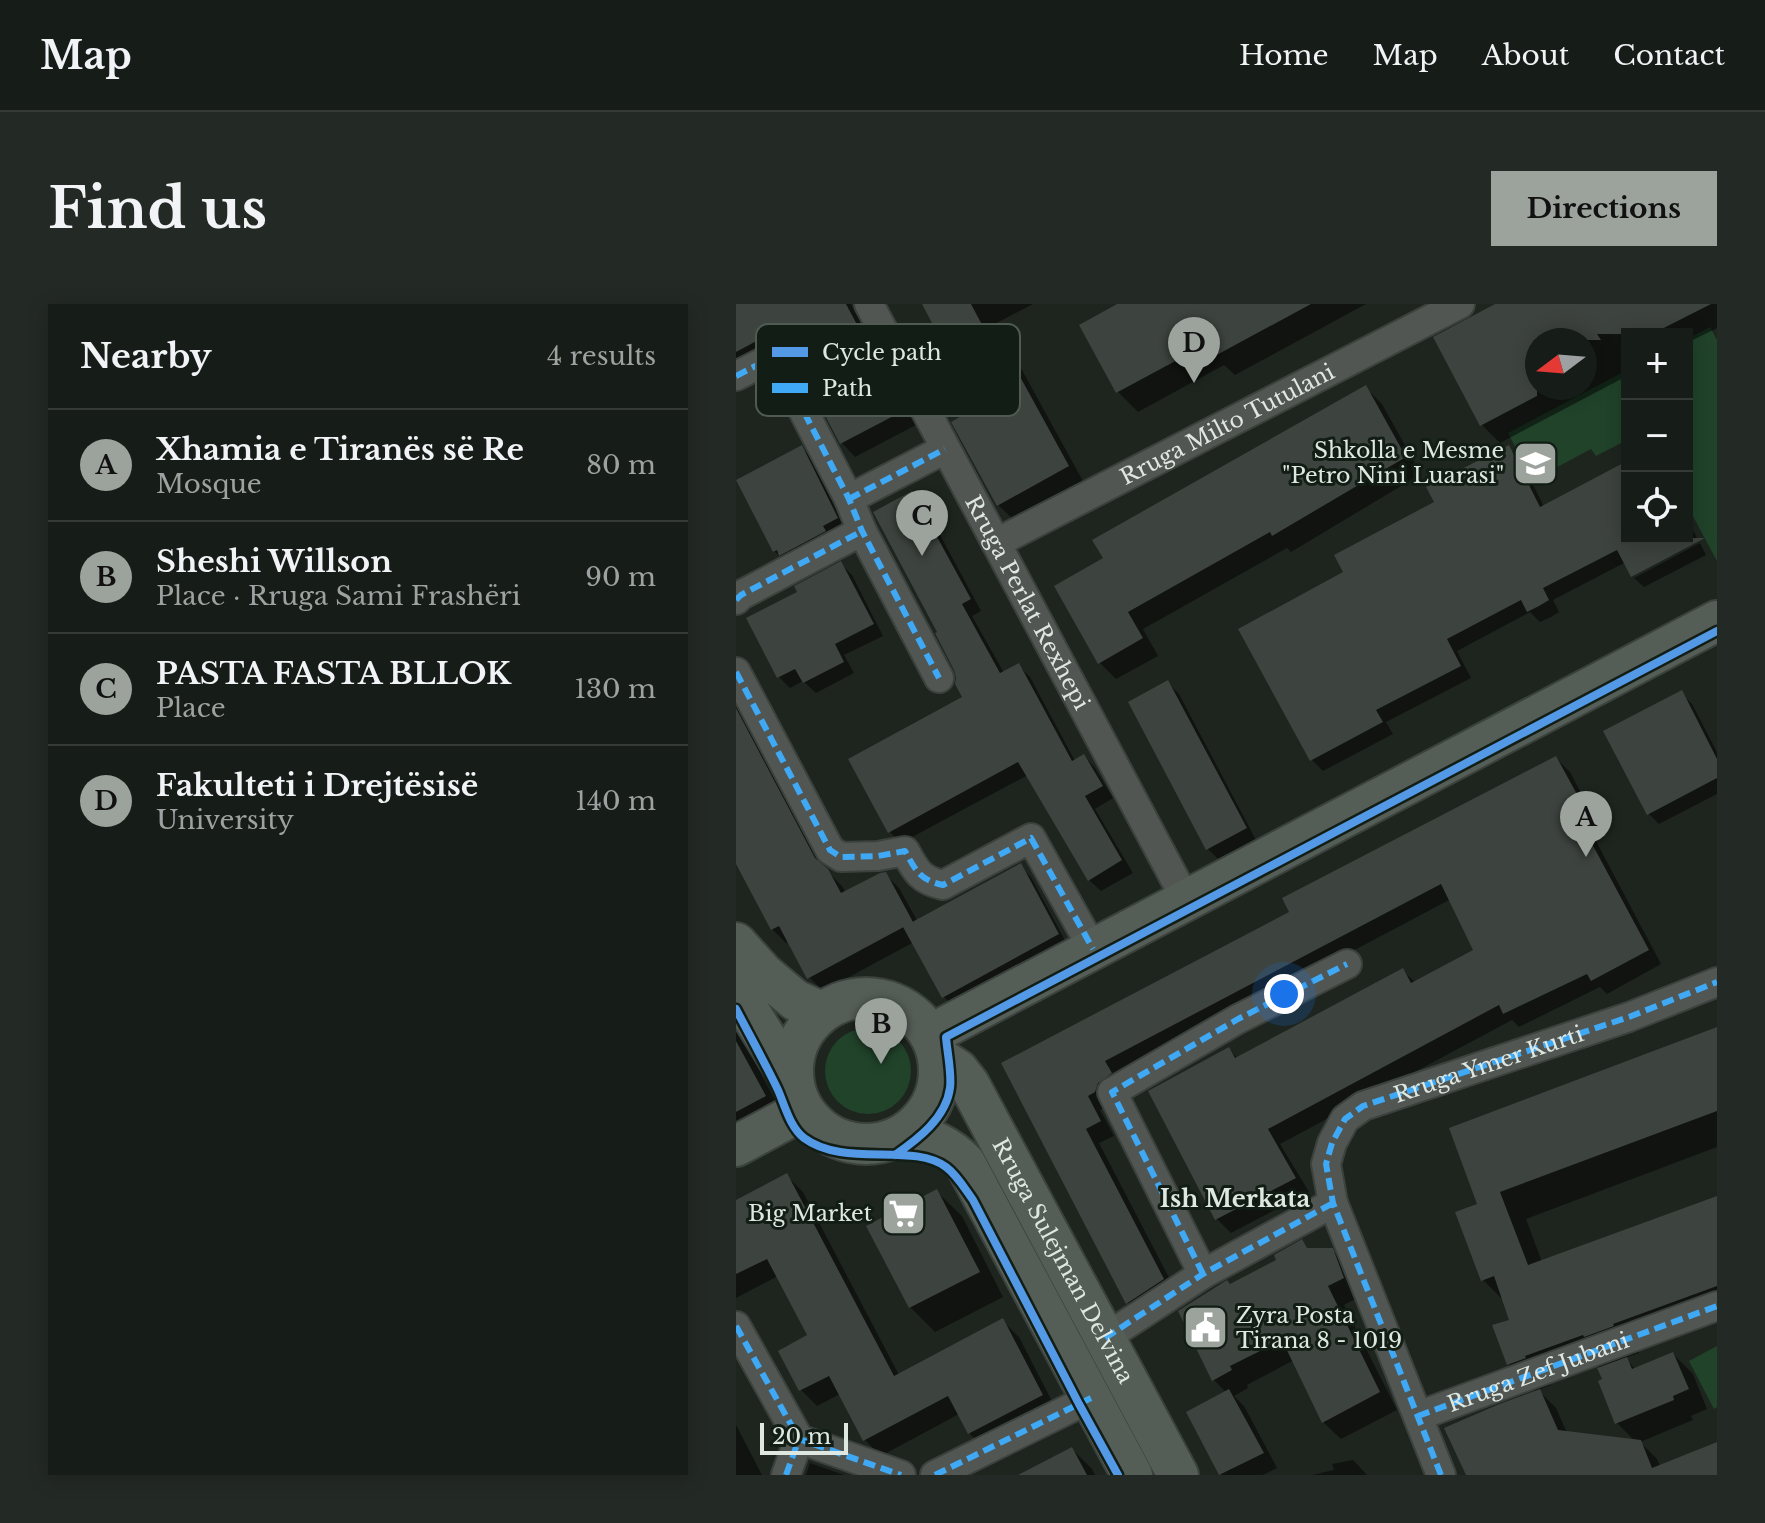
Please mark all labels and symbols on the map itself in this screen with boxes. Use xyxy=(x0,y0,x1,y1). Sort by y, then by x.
pin: D xyxy=(1168,317,1220,383)
legend xyxy=(756,324,1020,416)
north arrow xyxy=(1525,328,1597,400)
text: Cycle path xyxy=(822,339,942,366)
street label: Rruga Milto Tutulani xyxy=(1115,357,1339,490)
text: Path xyxy=(822,375,873,402)
place label: Shkolla e Mesme "Petro Nini Luarasi" xyxy=(1282,437,1504,489)
school or university icon: Shkolla e Mesme "Petro Nini Luarasi" xyxy=(1511,439,1559,487)
pin: C xyxy=(896,490,948,556)
street label: Rruga Perlat Rexhepi xyxy=(960,491,1096,715)
pin: A xyxy=(1560,791,1612,857)
your location xyxy=(1264,974,1304,1014)
pin: B xyxy=(855,998,907,1064)
street label: Rruga Ymer Kurti xyxy=(1390,1020,1587,1108)
street label: Rruga Sulejman Delvina xyxy=(987,1133,1140,1389)
district label: Ish Merkata xyxy=(1160,1184,1311,1213)
supermarket icon: Big Market xyxy=(879,1189,927,1237)
place label: Big Market xyxy=(748,1200,873,1227)
place label: Zyra Posta Tirana 8 - 1019 xyxy=(1236,1302,1402,1354)
public building icon: Zyra Posta Tirana 8 - 1019 xyxy=(1181,1304,1229,1352)
street label: Rruga Zef Jubani xyxy=(1444,1326,1633,1417)
scale bar xyxy=(760,1419,848,1455)

